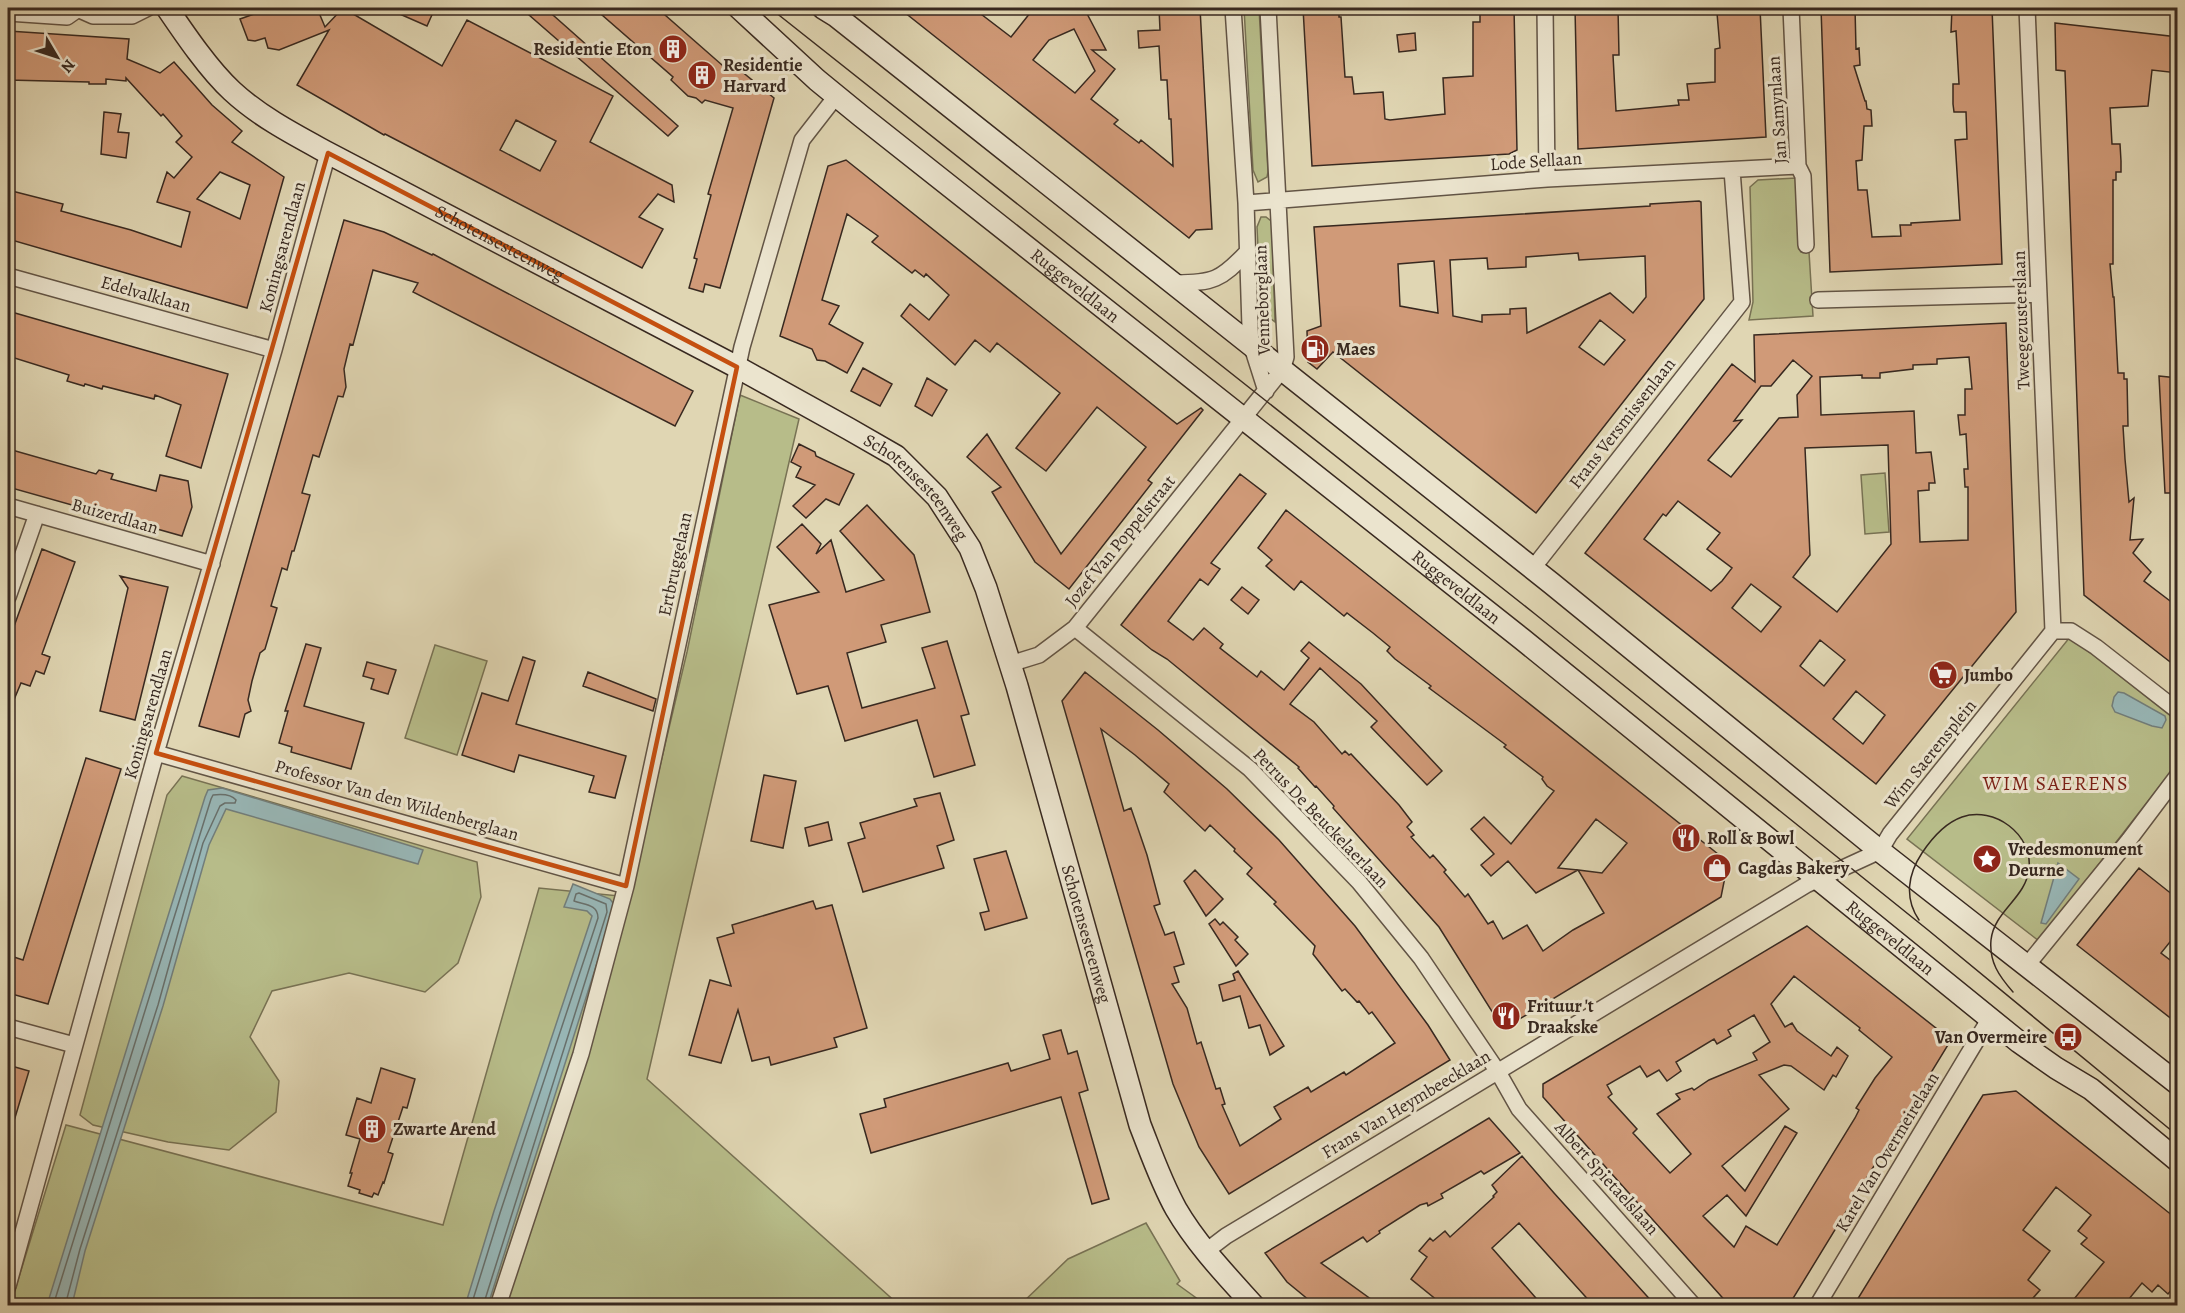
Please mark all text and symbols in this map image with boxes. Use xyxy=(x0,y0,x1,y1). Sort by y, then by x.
north arrow xyxy=(27,27,87,87)
building icon: Residentie Eton xyxy=(657,33,689,65)
place label: Residentie Eton xyxy=(533,37,652,61)
place label: Residentie Harvard xyxy=(723,53,803,98)
text: N xyxy=(55,54,80,78)
street label: Jan Samynlaan xyxy=(1761,55,1793,165)
building icon: Residentie Harvard xyxy=(686,59,718,91)
street label: Lode Sellaan xyxy=(1489,146,1583,176)
street label: Koningsarendlaan xyxy=(253,179,311,315)
street label: Schotensesteenweg xyxy=(431,199,569,287)
street label: Ruggeveldlaan xyxy=(1026,243,1125,328)
street label: Venneborglaan xyxy=(1248,244,1276,357)
street label: Tweegezusterslaan xyxy=(2007,250,2035,390)
street label: Edelvalklaan xyxy=(98,270,194,318)
fuel station icon: Maes xyxy=(1299,333,1331,365)
place label: Maes xyxy=(1336,337,1375,361)
street label: Frans Versmissenlaan xyxy=(1563,352,1681,493)
street label: Schotensesteenweg xyxy=(859,428,974,545)
street label: Jozef Van Poppelstraat xyxy=(1059,470,1181,612)
street label: Buizerdlaan xyxy=(69,492,161,540)
street label: Ertbruggelaan xyxy=(652,510,698,618)
street label: Ruggeveldlaan xyxy=(1407,544,1506,630)
street label: Koningsarendlaan xyxy=(118,646,178,782)
supermarket icon: Jumbo xyxy=(1927,659,1959,691)
place label: Jumbo xyxy=(1964,663,2013,687)
street label: Wim Saerensplein xyxy=(1878,694,1982,814)
street label: Petrus De Beuckelaerlaan xyxy=(1248,743,1394,893)
street label: Professor Van den Wildenberglaan xyxy=(272,754,522,846)
district label: WIM SAERENS xyxy=(1982,770,2129,797)
restaurant icon: Roll & Bowl xyxy=(1670,822,1702,854)
place label: Roll & Bowl xyxy=(1707,826,1794,850)
place label: Vredesmonument Deurne xyxy=(2007,837,2143,882)
place icon: Vredesmonument Deurne xyxy=(1971,843,2003,875)
shop icon: Cagdas Bakery xyxy=(1701,852,1733,884)
place label: Cagdas Bakery xyxy=(1738,856,1850,880)
street label: Schotensesteenweg xyxy=(1056,862,1117,1006)
street label: Ruggeveldlaan xyxy=(1841,894,1940,981)
place label: Frituur 't Draakske xyxy=(1527,994,1598,1039)
restaurant icon: Frituur 't Draakske xyxy=(1490,1000,1522,1032)
bus stop icon: Van Overmeire xyxy=(2052,1021,2084,1053)
place label: Van Overmeire xyxy=(1934,1025,2047,1049)
street label: Frans Van Heymbeecklaan xyxy=(1317,1044,1495,1164)
street label: Karel Van Overmeirelaan xyxy=(1830,1067,1944,1237)
building icon: Zwarte Arend xyxy=(356,1113,388,1145)
street label: Albert Spietaelslaan xyxy=(1549,1115,1665,1240)
place label: Zwarte Arend xyxy=(393,1117,496,1141)

